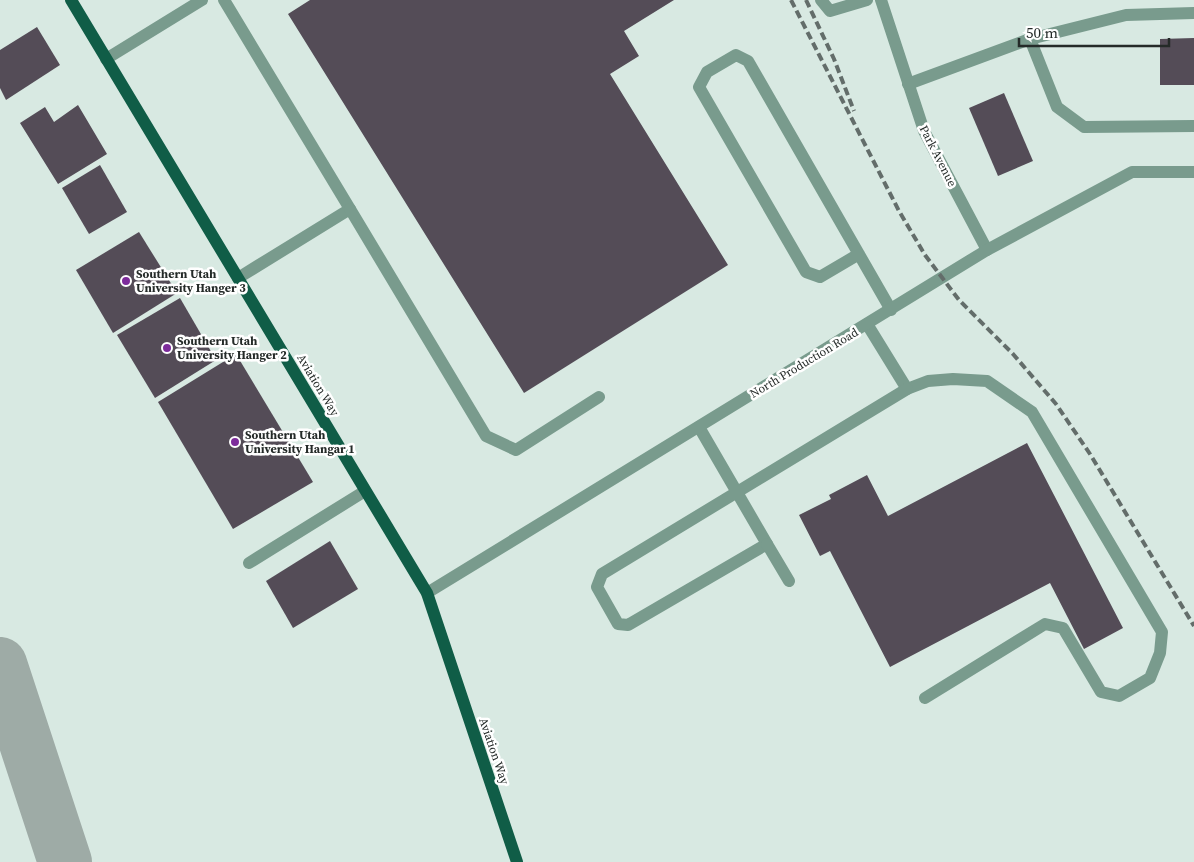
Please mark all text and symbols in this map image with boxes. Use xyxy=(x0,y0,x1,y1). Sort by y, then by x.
scale bar xyxy=(1019,15,1169,47)
text: 50 m xyxy=(1026,22,1058,43)
street label: Park Avenue xyxy=(916,123,960,189)
place label: Southern Utah University Hanger 3 xyxy=(136,266,246,296)
marker: Southern Utah University Hanger 3 xyxy=(120,275,132,287)
street label: North Production Road xyxy=(747,324,861,402)
place label: Southern Utah University Hanger 2 xyxy=(177,333,287,363)
marker: Southern Utah University Hanger 2 xyxy=(161,342,173,354)
street label: Aviation Way xyxy=(293,351,343,420)
place label: Southern Utah University Hangar 1 xyxy=(245,427,355,457)
marker: Southern Utah University Hangar 1 xyxy=(229,436,241,448)
street label: Aviation Way xyxy=(475,715,513,787)

